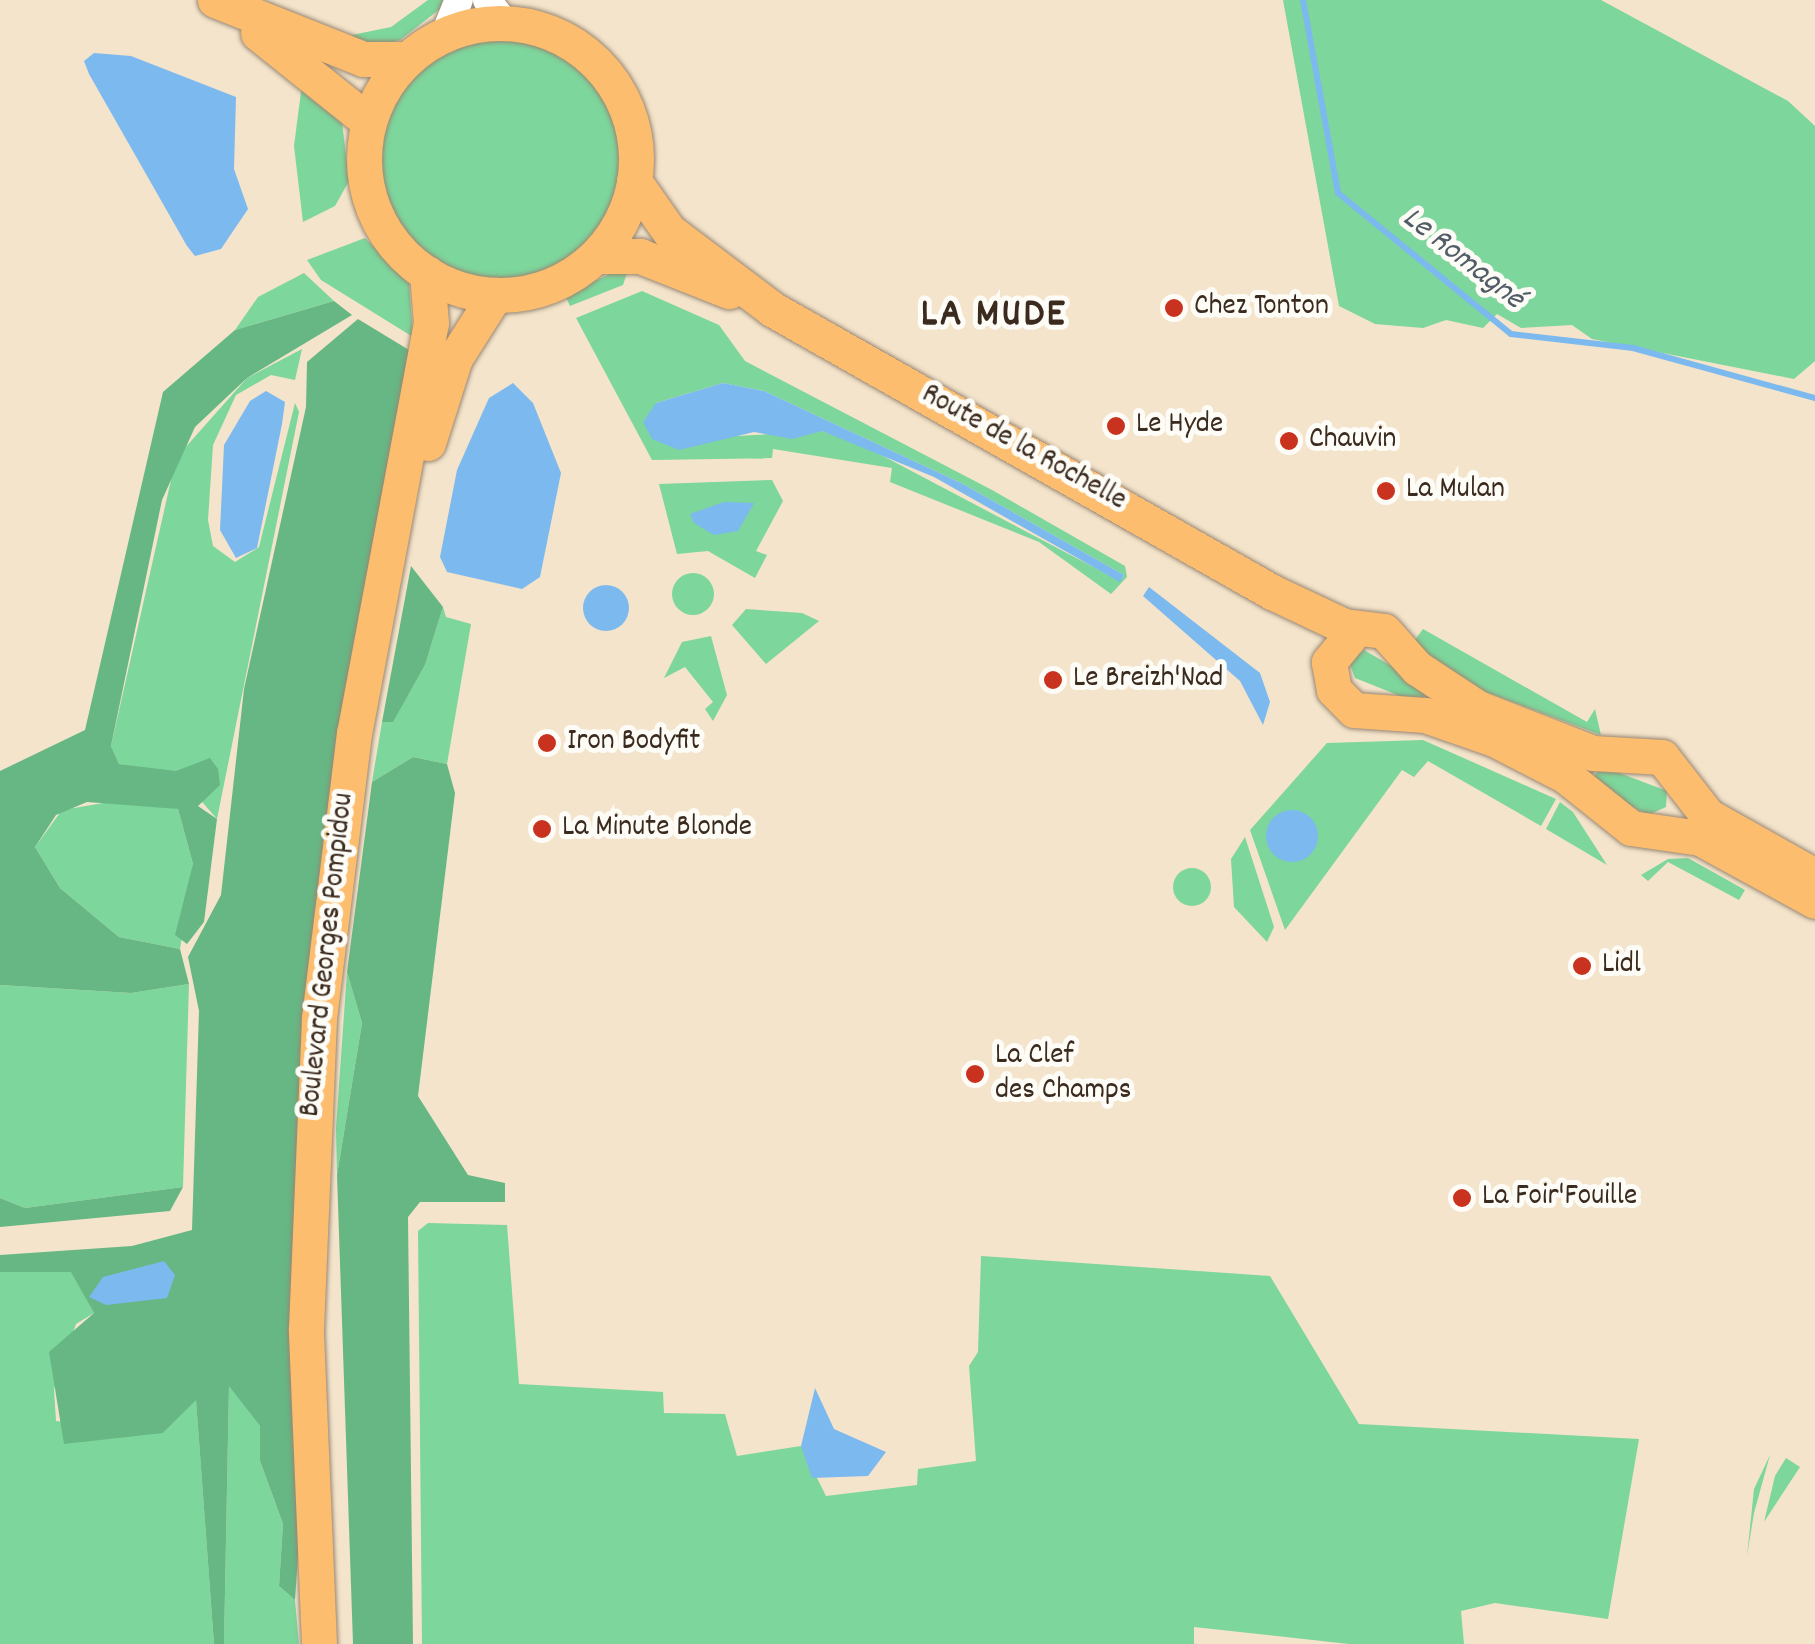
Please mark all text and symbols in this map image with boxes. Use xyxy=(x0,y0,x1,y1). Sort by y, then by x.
water label: Le Romagné xyxy=(1393,201,1531,319)
place label: Chez Tonton xyxy=(1194,290,1329,326)
district label: LA MUDE xyxy=(921,293,1067,341)
marker: Chez Tonton xyxy=(1163,297,1185,319)
street label: Route de la Rochelle xyxy=(914,378,1132,520)
place label: Le Hyde xyxy=(1136,408,1223,444)
marker: Le Hyde xyxy=(1105,415,1127,437)
place label: Chauvin xyxy=(1309,423,1396,459)
marker: Chauvin xyxy=(1278,430,1300,452)
place label: La Mulan xyxy=(1406,473,1505,509)
marker: La Mulan xyxy=(1375,480,1397,502)
place label: Le Breizh'Nad xyxy=(1073,662,1223,698)
marker: Le Breizh'Nad xyxy=(1042,669,1064,691)
place label: Iron Bodyfit xyxy=(567,725,700,761)
marker: Iron Bodyfit xyxy=(536,732,558,754)
street label: Boulevard Georges Pompidou xyxy=(294,791,364,1119)
place label: La Minute Blonde xyxy=(562,811,752,847)
marker: La Minute Blonde xyxy=(531,818,553,840)
place label: Lidl xyxy=(1602,948,1641,984)
marker: Lidl xyxy=(1571,955,1593,977)
place label: La Clef des Champs xyxy=(995,1039,1131,1110)
marker: La Clef des Champs xyxy=(964,1063,986,1085)
place label: La Foir'Fouille xyxy=(1482,1180,1637,1216)
marker: La Foir'Fouille xyxy=(1451,1187,1473,1209)

